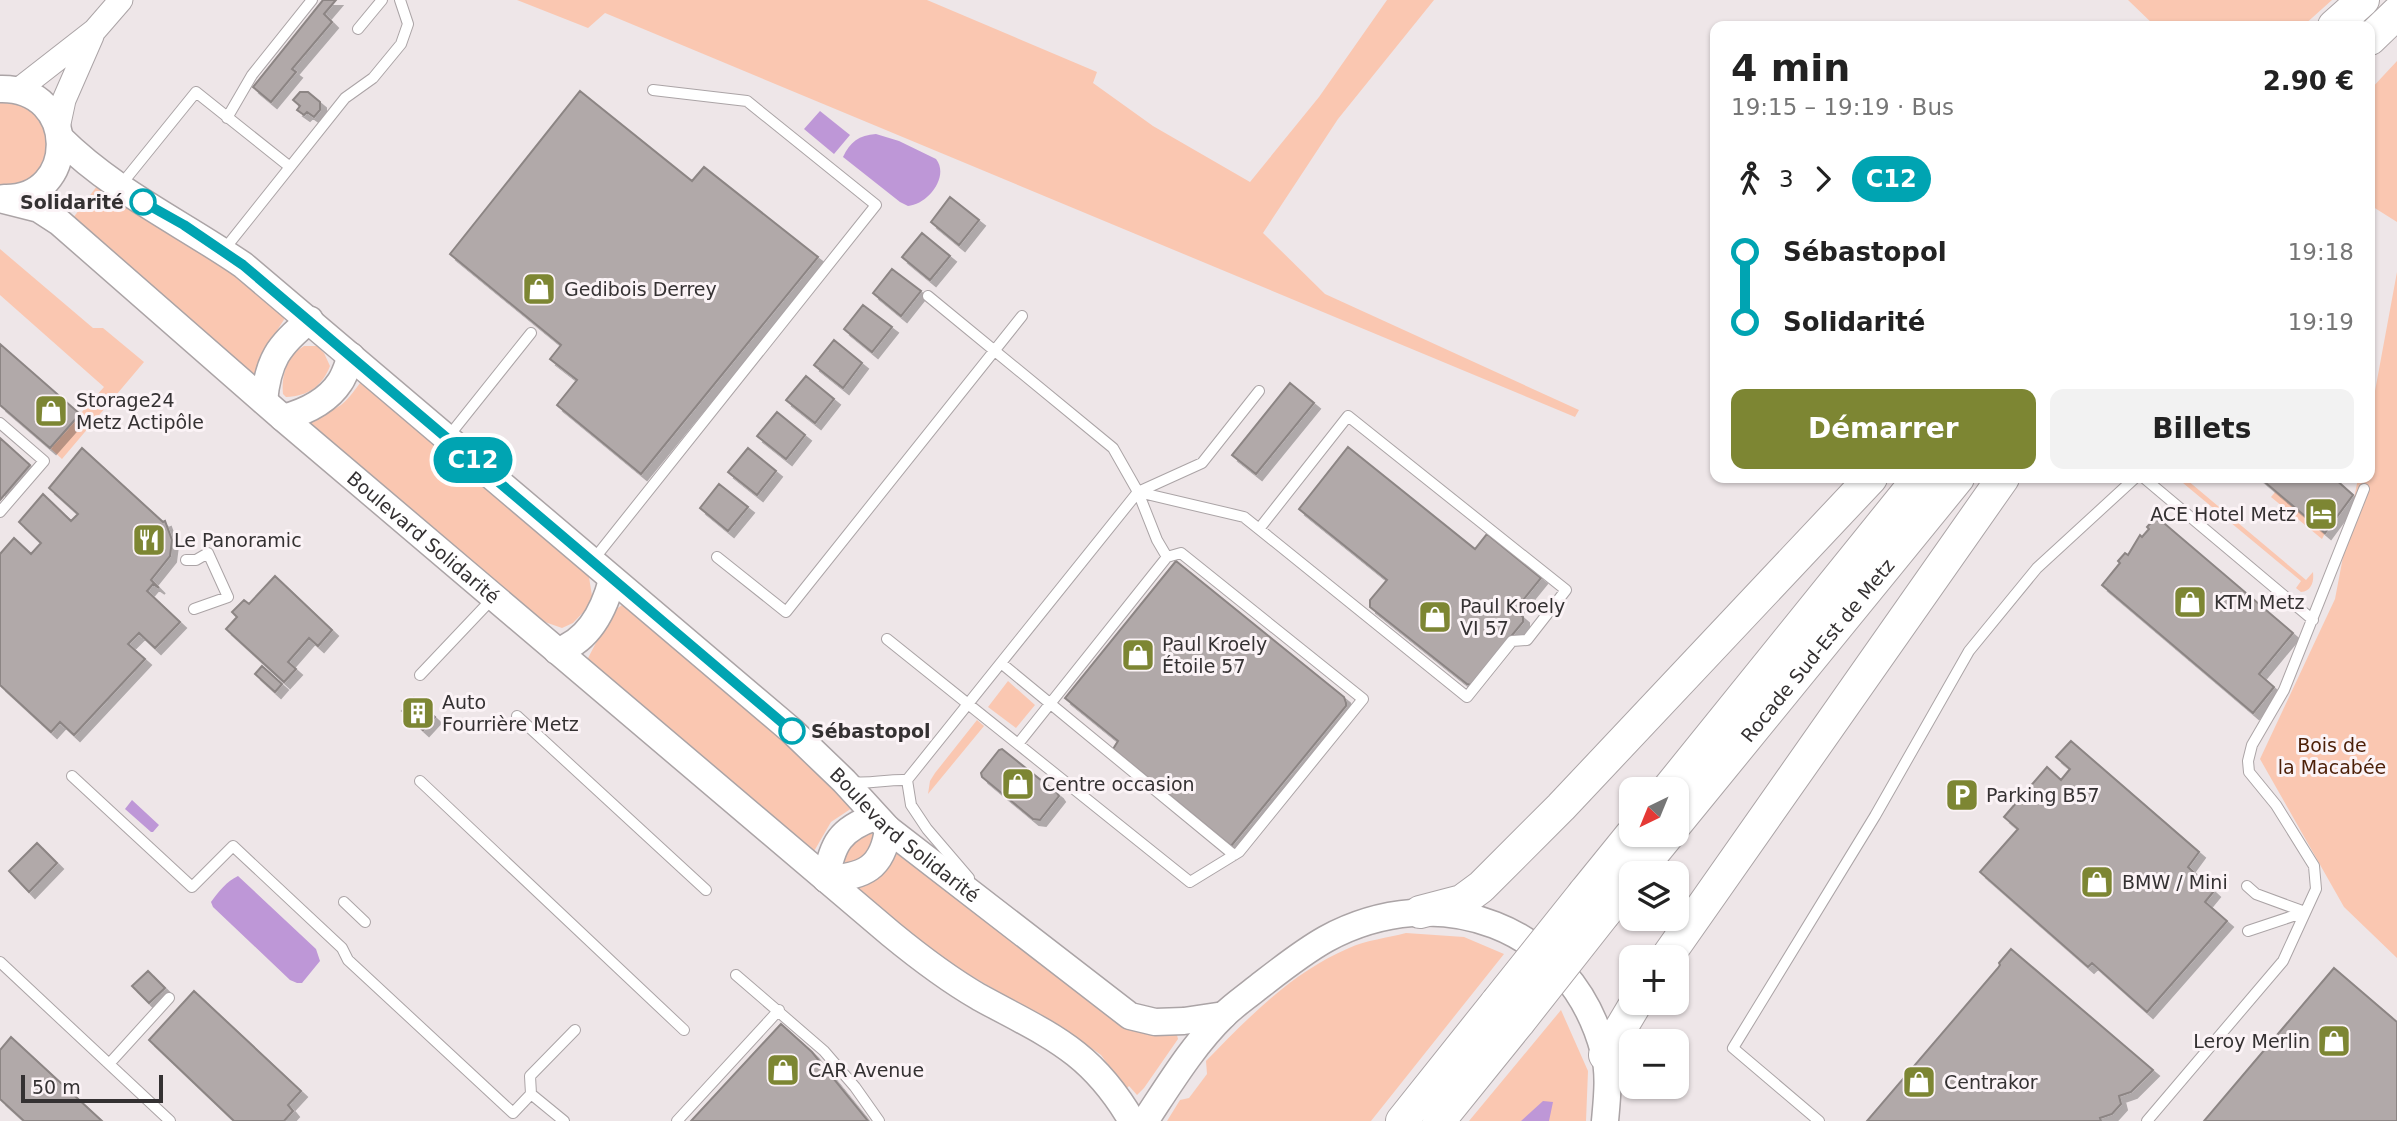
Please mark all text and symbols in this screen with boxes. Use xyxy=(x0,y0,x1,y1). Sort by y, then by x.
text: 4 min xyxy=(1731,46,1850,90)
text: 2.90 € xyxy=(2263,66,2354,96)
text: 19:15 – 19:19 · Bus xyxy=(1731,94,1954,120)
icon: walk xyxy=(1731,160,1769,198)
icon: forward xyxy=(1804,160,1842,198)
text: C12 xyxy=(1866,165,1917,193)
text: 3 xyxy=(1779,166,1794,192)
marker: Solidarité xyxy=(130,189,156,215)
place label: Solidarité xyxy=(20,191,124,213)
text: Sébastopol xyxy=(1783,237,1947,267)
text: 19:18 xyxy=(2288,239,2354,265)
shop icon: Gedibois Derrey xyxy=(520,270,558,308)
place label: Gedibois Derrey xyxy=(564,278,717,300)
text: Solidarité xyxy=(1783,307,1925,337)
text: 19:19 xyxy=(2288,309,2354,335)
place label: Storage24 Metz Actipôle xyxy=(76,389,204,433)
button: Démarrer xyxy=(1731,389,2036,469)
button: Billets xyxy=(2050,389,2354,469)
shop icon: Storage24 Metz Actipôle xyxy=(32,392,70,430)
line badge: C12 xyxy=(433,437,513,483)
text: C12 xyxy=(447,446,499,474)
street label: Boulevard Solidarité xyxy=(343,467,504,608)
hotel icon: ACE Hotel Metz xyxy=(2302,495,2340,533)
place label: ACE Hotel Metz xyxy=(2150,503,2296,525)
restaurant icon: Le Panoramic xyxy=(130,521,168,559)
place label: Le Panoramic xyxy=(174,529,302,551)
street label: Rocade Sud-Est de Metz xyxy=(1736,554,1899,746)
shop icon: KTM Metz xyxy=(2171,583,2209,621)
place label: KTM Metz xyxy=(2214,591,2305,613)
place label: Paul Kroely VI 57 xyxy=(1460,595,1565,639)
shop icon: Paul Kroely VI 57 xyxy=(1416,598,1454,636)
place label: Paul Kroely Étoile 57 xyxy=(1162,633,1267,677)
shop icon: Paul Kroely Étoile 57 xyxy=(1119,636,1157,674)
place label: Auto Fourrière Metz xyxy=(442,691,579,735)
building icon: Auto Fourrière Metz xyxy=(399,694,437,732)
marker: Sébastopol xyxy=(779,718,805,744)
place label: Sébastopol xyxy=(811,720,931,742)
park label: Bois de la Macabée xyxy=(2278,734,2386,778)
street label: Boulevard Solidarité xyxy=(826,763,984,907)
shop icon: Centre occasion xyxy=(999,765,1037,803)
place label: Centre occasion xyxy=(1042,773,1195,795)
parking icon: Parking B57 xyxy=(1943,776,1981,814)
north arrow xyxy=(1619,777,1689,847)
map controls xyxy=(1619,777,1689,1099)
place label: Parking B57 xyxy=(1986,784,2100,806)
button: layers xyxy=(1619,861,1689,931)
shop icon: BMW / Mini xyxy=(2078,863,2116,901)
place label: BMW / Mini xyxy=(2122,871,2228,893)
button: + xyxy=(1619,945,1689,1015)
shop icon: Leroy Merlin xyxy=(2315,1022,2353,1060)
button: − xyxy=(1619,1029,1689,1099)
place label: Leroy Merlin xyxy=(2193,1030,2310,1052)
shop icon: CAR Avenue xyxy=(764,1051,802,1089)
place label: CAR Avenue xyxy=(808,1059,924,1081)
shop icon: Centrakor xyxy=(1900,1063,1938,1101)
place label: Centrakor xyxy=(1944,1071,2038,1093)
scale bar xyxy=(21,1072,163,1104)
text: 50 m xyxy=(32,1076,81,1098)

